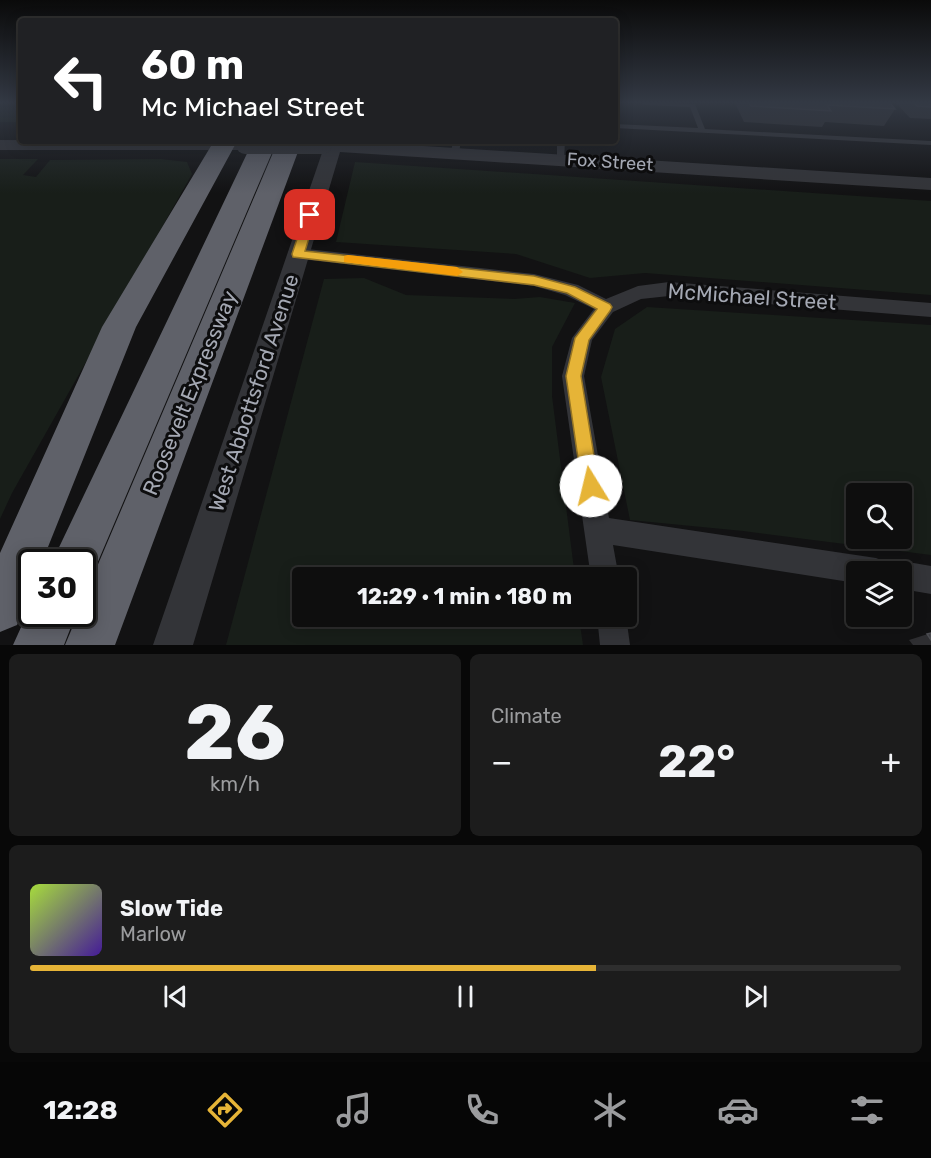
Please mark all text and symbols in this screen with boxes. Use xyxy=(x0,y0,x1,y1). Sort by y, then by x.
text: 60 m xyxy=(141,40,244,90)
icon: left xyxy=(42,42,120,120)
text: Mc Michael Street xyxy=(141,91,365,123)
street label: Fox Street xyxy=(566,148,654,176)
pin xyxy=(284,189,335,240)
icon: arrive xyxy=(293,198,326,231)
street label: West Abbottsford Avenue xyxy=(203,271,304,515)
street label: McMichael Street xyxy=(667,278,837,315)
street label: Roosevelt Expressway xyxy=(137,287,242,499)
position arrow xyxy=(559,454,623,518)
map controls xyxy=(846,483,912,627)
button: search xyxy=(846,483,912,549)
speed limit sign: 30 xyxy=(18,549,96,627)
button: layers xyxy=(846,561,912,627)
text: 12:29 · 1 min · 180 m xyxy=(357,583,572,610)
text: 26 xyxy=(184,686,286,779)
text: Climate xyxy=(491,704,562,728)
text: 22° xyxy=(658,735,735,788)
text: − xyxy=(491,742,512,781)
text: + xyxy=(880,742,901,781)
text: km/h xyxy=(210,772,260,796)
text: Slow Tide xyxy=(120,895,223,922)
text: Marlow xyxy=(120,922,187,946)
icon: previous xyxy=(159,980,192,1013)
icon: pause xyxy=(449,980,482,1013)
icon: next xyxy=(739,980,772,1013)
icon: directions xyxy=(204,1089,246,1131)
icon: music xyxy=(333,1089,375,1131)
icon: phone xyxy=(461,1089,503,1131)
icon: climate xyxy=(589,1089,631,1131)
icon: car xyxy=(717,1089,759,1131)
icon: filters xyxy=(846,1089,888,1131)
text: 12:28 xyxy=(43,1094,118,1126)

